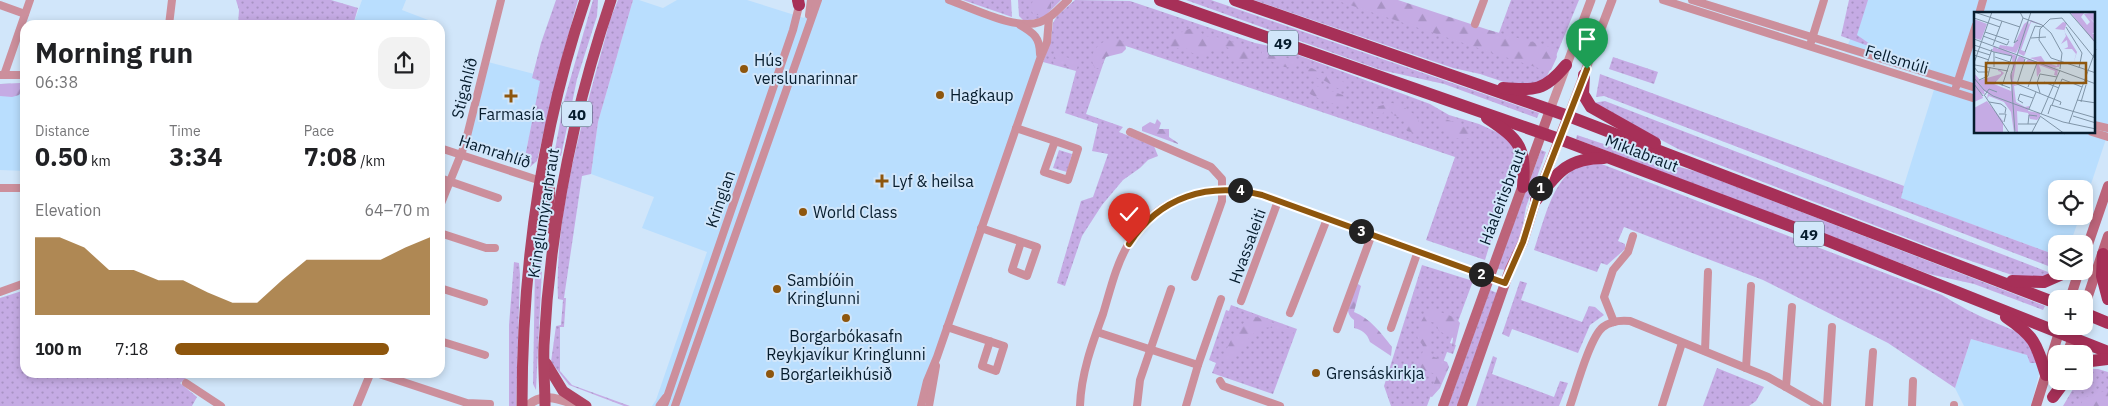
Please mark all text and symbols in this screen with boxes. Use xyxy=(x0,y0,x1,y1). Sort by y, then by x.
inset map xyxy=(1974,12,2096,134)
pin xyxy=(1566,18,1608,69)
icon: arrive xyxy=(1573,25,1601,53)
road number: 49 xyxy=(1268,30,1298,56)
text: Morning run xyxy=(35,34,193,71)
button: share xyxy=(378,37,430,89)
street label: Fellsmúli xyxy=(1863,40,1931,78)
place label: Hús verslunarinnar xyxy=(754,50,858,88)
street label: Stigahlíð xyxy=(447,55,481,121)
marker: Hús verslunarinnar xyxy=(738,63,750,75)
text: 06:38 xyxy=(35,72,78,92)
place label: Hagkaup xyxy=(950,85,1014,105)
marker: Hagkaup xyxy=(934,89,946,101)
marker: Farmasía xyxy=(505,90,517,102)
road number: 40 xyxy=(562,102,592,126)
place label: Farmasía xyxy=(478,104,544,124)
text: Distance xyxy=(35,122,90,140)
text: Time xyxy=(169,122,201,140)
text: Pace xyxy=(304,122,334,140)
street label: Hamrahlíð xyxy=(456,130,534,172)
street label: Miklabraut xyxy=(1603,130,1681,176)
text: 0.50 xyxy=(35,140,88,173)
text: 3:34 xyxy=(169,140,223,173)
text: 7:08 xyxy=(304,140,357,173)
street label: Háaleitisbraut xyxy=(1475,146,1529,248)
street label: Kringlumýrarbraut xyxy=(523,147,563,279)
text: km xyxy=(88,152,111,170)
text: /km xyxy=(357,152,385,170)
street label: Kringlan xyxy=(701,168,739,230)
place label: Lyf & heilsa xyxy=(892,171,974,191)
marker: Lyf & heilsa xyxy=(876,175,888,187)
pin: 1 xyxy=(1528,176,1552,200)
pin: 4 xyxy=(1228,178,1252,202)
text: 1 xyxy=(1536,179,1545,197)
map controls xyxy=(2048,180,2093,390)
button: locate xyxy=(2048,180,2093,225)
text: 4 xyxy=(1236,181,1245,199)
pin xyxy=(1108,193,1150,244)
text: Elevation xyxy=(35,200,101,220)
text: 64–70 m xyxy=(364,200,430,220)
icon: check xyxy=(1115,200,1143,228)
place label: World Class xyxy=(813,202,898,222)
marker: World Class xyxy=(797,206,809,218)
street label: Hvassaleiti xyxy=(1224,206,1270,286)
pin: 3 xyxy=(1348,218,1374,244)
text: 3 xyxy=(1357,222,1366,240)
road number: 49 xyxy=(1794,222,1824,246)
button: layers xyxy=(2048,235,2093,280)
pin: 2 xyxy=(1468,262,1494,286)
text: 2 xyxy=(1477,265,1486,283)
place label: Sambíóin Kringlunni xyxy=(787,270,860,308)
marker: Sambíóin Kringlunni xyxy=(771,283,783,295)
button: + xyxy=(2048,290,2093,335)
marker: Borgarbókasafn Reykjavíkur Kringlunni xyxy=(840,312,852,324)
place label: Borgarbókasafn Reykjavíkur Kringlunni xyxy=(766,326,926,364)
text: 100 m xyxy=(35,339,82,359)
text: 7:18 xyxy=(115,339,148,359)
button: − xyxy=(2048,345,2093,390)
place label: Grensáskirkja xyxy=(1326,363,1425,383)
place label: Borgarleikhúsið xyxy=(780,364,892,384)
marker: Grensáskirkja xyxy=(1310,367,1322,379)
marker: Borgarleikhúsið xyxy=(764,368,776,380)

